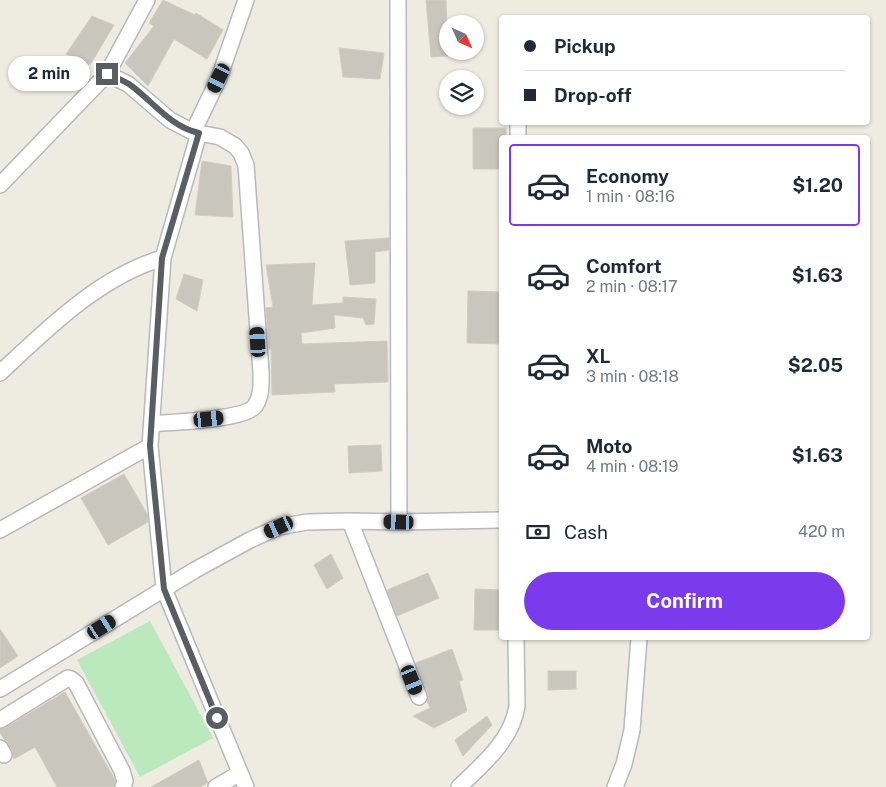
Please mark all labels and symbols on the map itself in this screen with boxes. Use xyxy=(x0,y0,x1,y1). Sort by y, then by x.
north arrow xyxy=(439,15,484,60)
callout: 2 min xyxy=(7,56,90,92)
car xyxy=(205,61,232,95)
route end xyxy=(96,63,118,85)
car xyxy=(249,327,266,357)
car xyxy=(193,410,224,428)
car xyxy=(262,514,295,540)
car xyxy=(383,514,414,530)
car xyxy=(85,613,118,641)
car xyxy=(399,663,424,697)
route start xyxy=(206,707,228,729)

